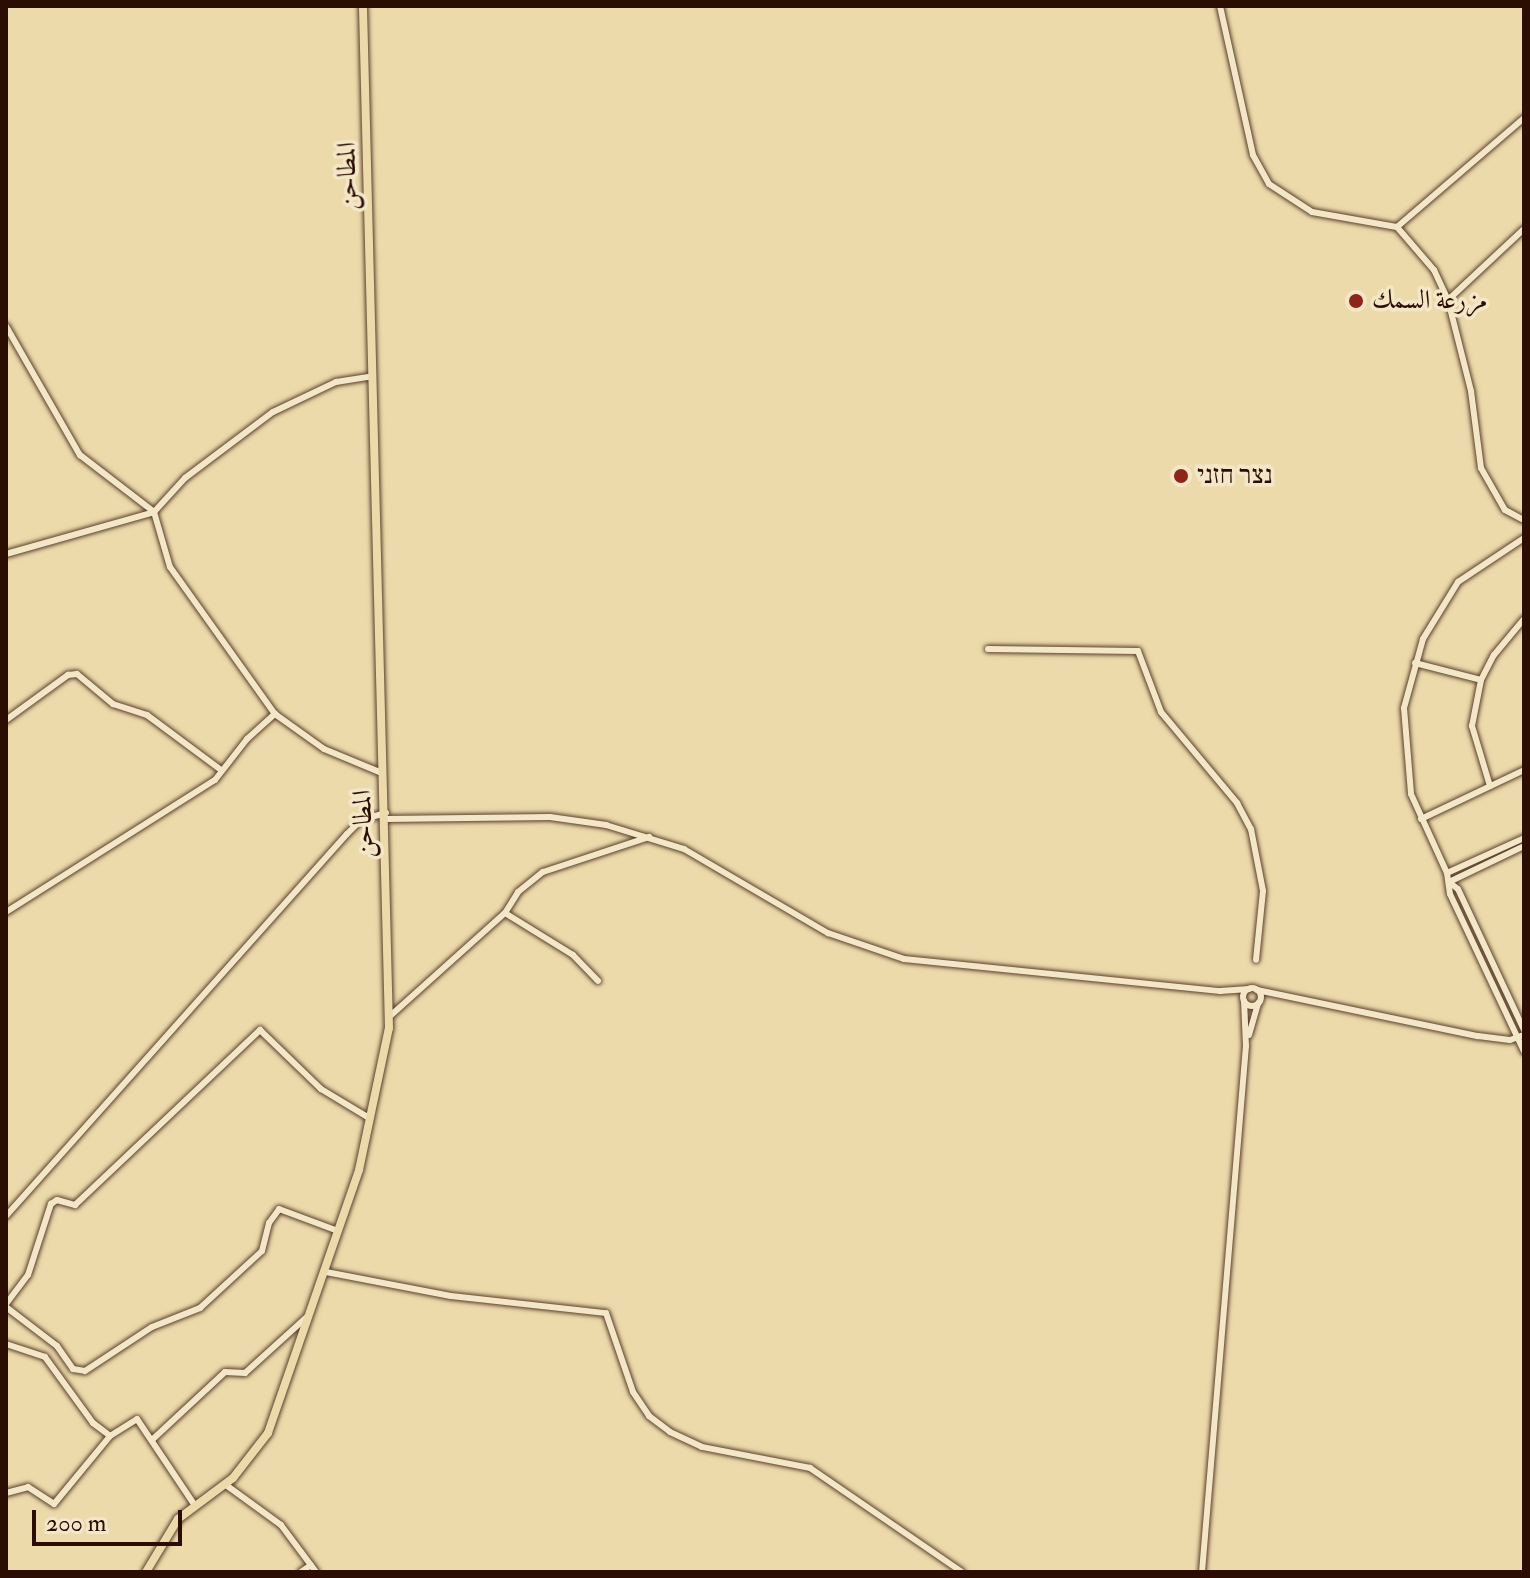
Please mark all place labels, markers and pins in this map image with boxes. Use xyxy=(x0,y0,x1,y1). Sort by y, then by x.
place label: مزرعة السمك xyxy=(1372,285,1488,317)
marker: مزرعة السمك xyxy=(1347,292,1365,310)
place label: נצר חזני xyxy=(1197,460,1273,492)
marker: נצר חזני xyxy=(1172,467,1190,485)

